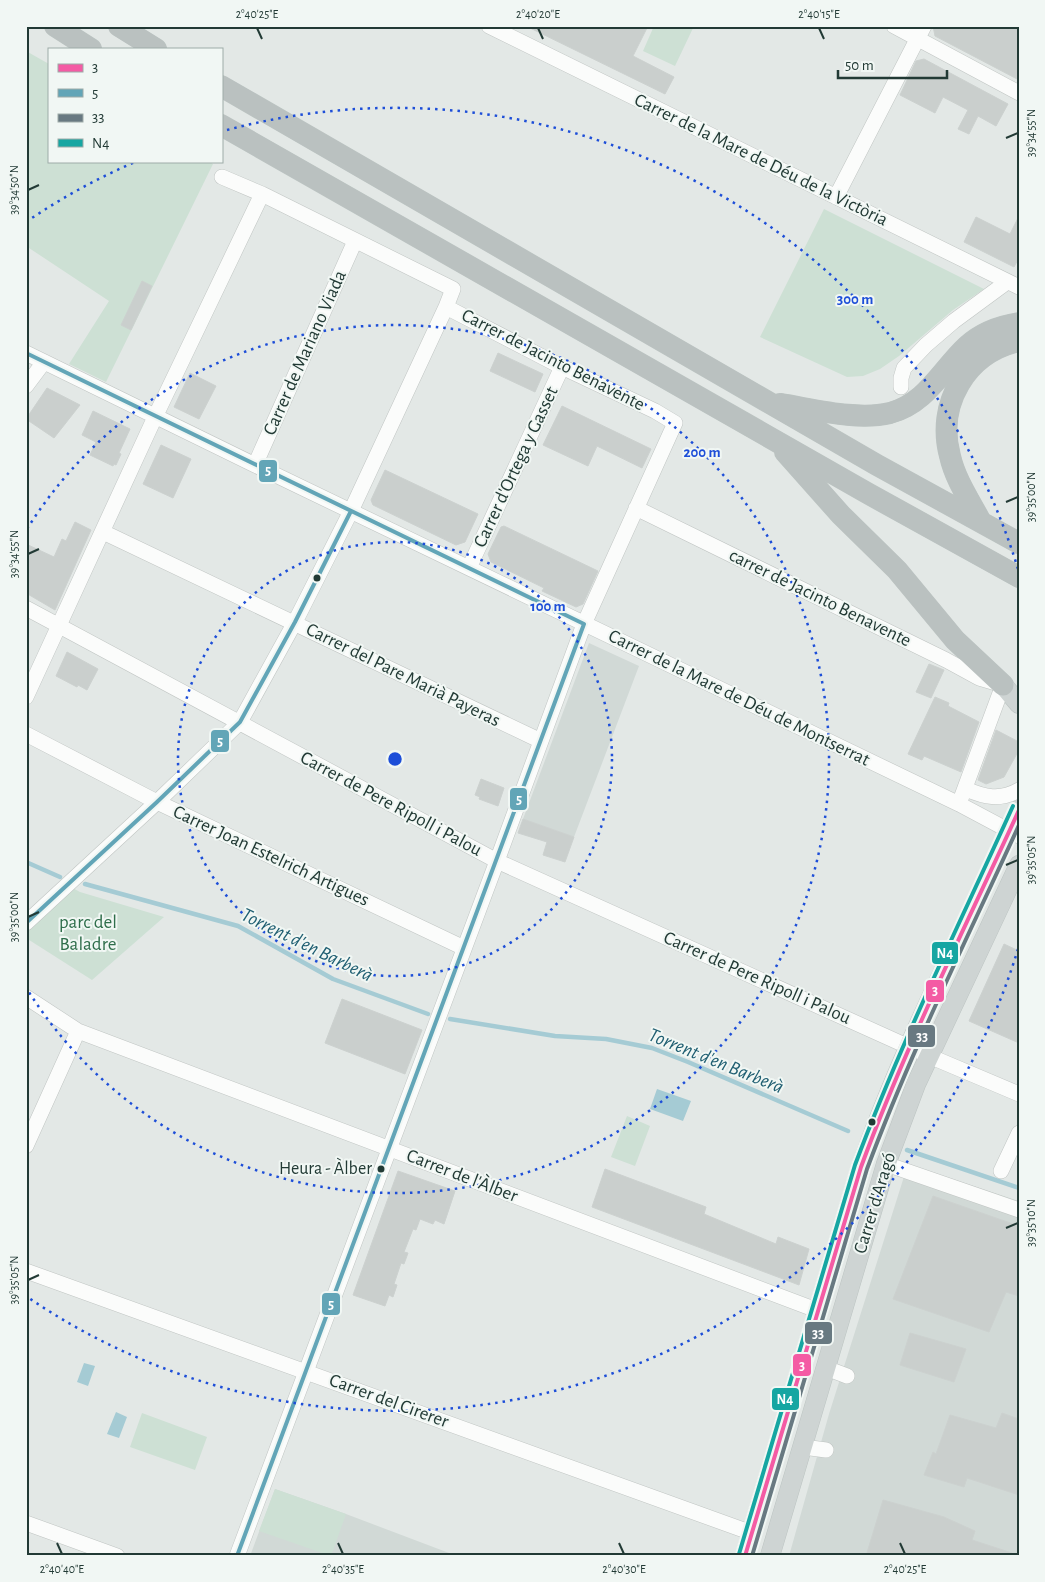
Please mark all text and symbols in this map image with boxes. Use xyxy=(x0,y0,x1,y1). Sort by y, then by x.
text: 2°40'25"E xyxy=(236,8,279,20)
text: 2°40'20"E xyxy=(516,8,560,20)
text: 2°40'15"E xyxy=(798,8,840,20)
legend xyxy=(48,48,222,162)
scale bar xyxy=(838,48,946,80)
text: 50 m xyxy=(845,58,874,73)
text: 3 xyxy=(92,60,98,75)
text: 5 xyxy=(92,86,98,101)
street label: Carrer de la Mare de Déu de la Victòria xyxy=(631,90,891,230)
text: 39°34'55"N xyxy=(1025,109,1037,157)
text: 33 xyxy=(92,110,104,125)
text: N4 xyxy=(92,136,109,151)
text: 39°34'50"N xyxy=(8,165,20,215)
street label: Carrer de Mariano Viada xyxy=(260,268,350,438)
text: 300 m xyxy=(837,292,873,307)
street label: Carrer de Jacinto Benavente xyxy=(458,306,648,414)
street label: Carrer d'Ortega y Gasset xyxy=(470,384,562,550)
text: 200 m xyxy=(683,445,721,460)
line badge: 5 xyxy=(258,459,278,483)
text: 5 xyxy=(265,464,271,478)
text: 39°35'00"N xyxy=(1025,472,1037,522)
text: 39°34'55"N xyxy=(8,530,20,578)
street label: carrer de Jacinto Benavente xyxy=(726,546,914,650)
unlabelled marker xyxy=(312,573,322,583)
text: 100 m xyxy=(530,599,566,614)
street label: Carrer del Pare Marià Payeras xyxy=(303,620,503,730)
street label: Carrer de la Mare de Déu de Montserrat xyxy=(605,626,873,770)
line badge: 5 xyxy=(210,729,230,753)
text: 5 xyxy=(217,735,223,749)
street label: Carrer de Pere Ripoll i Palou xyxy=(297,748,485,860)
centre of rings xyxy=(386,750,404,768)
line badge: 5 xyxy=(509,787,528,811)
text: 5 xyxy=(516,793,522,807)
street label: Carrer Joan Estelrich Artigues xyxy=(170,802,372,910)
text: 39°35'05"N xyxy=(1025,836,1037,884)
text: 39°35'00"N xyxy=(8,892,20,942)
water label: Torrent d'en Barberà xyxy=(238,904,376,986)
park label: parc del Baladre xyxy=(59,913,117,954)
street label: Carrer de Pere Ripoll i Palou xyxy=(661,928,854,1028)
line badge: N4 xyxy=(931,941,959,965)
text: N4 xyxy=(937,947,953,961)
line badge: 3 xyxy=(925,979,945,1003)
text: 3 xyxy=(932,984,938,998)
line badge: 33 xyxy=(907,1024,936,1048)
water label: Torrent d'en Barberà xyxy=(646,1025,786,1097)
text: 33 xyxy=(916,1030,928,1044)
unlabelled marker xyxy=(867,1117,877,1127)
street label: Carrer de l'Àlber xyxy=(404,1144,521,1206)
street label: Carrer d'Aragó xyxy=(851,1150,899,1256)
place label: Heura - Àlber xyxy=(279,1157,372,1178)
marker: Heura - Àlber xyxy=(376,1164,386,1174)
text: 39°35'10"N xyxy=(1025,1199,1037,1247)
text: 39°35'05"N xyxy=(8,1256,20,1304)
line badge: 5 xyxy=(321,1292,341,1316)
text: 5 xyxy=(328,1298,334,1312)
line badge: 33 xyxy=(804,1321,833,1345)
text: 33 xyxy=(812,1327,824,1341)
line badge: 3 xyxy=(792,1353,812,1377)
text: 3 xyxy=(799,1359,805,1373)
street label: Carrer del Cirerer xyxy=(327,1371,451,1431)
line badge: N4 xyxy=(771,1387,800,1411)
text: N4 xyxy=(777,1393,793,1407)
text: 2°40'40"E xyxy=(40,1563,84,1575)
text: 2°40'35"E xyxy=(322,1563,364,1575)
text: 2°40'30"E xyxy=(602,1563,646,1575)
text: 2°40'25"E xyxy=(884,1563,927,1575)

